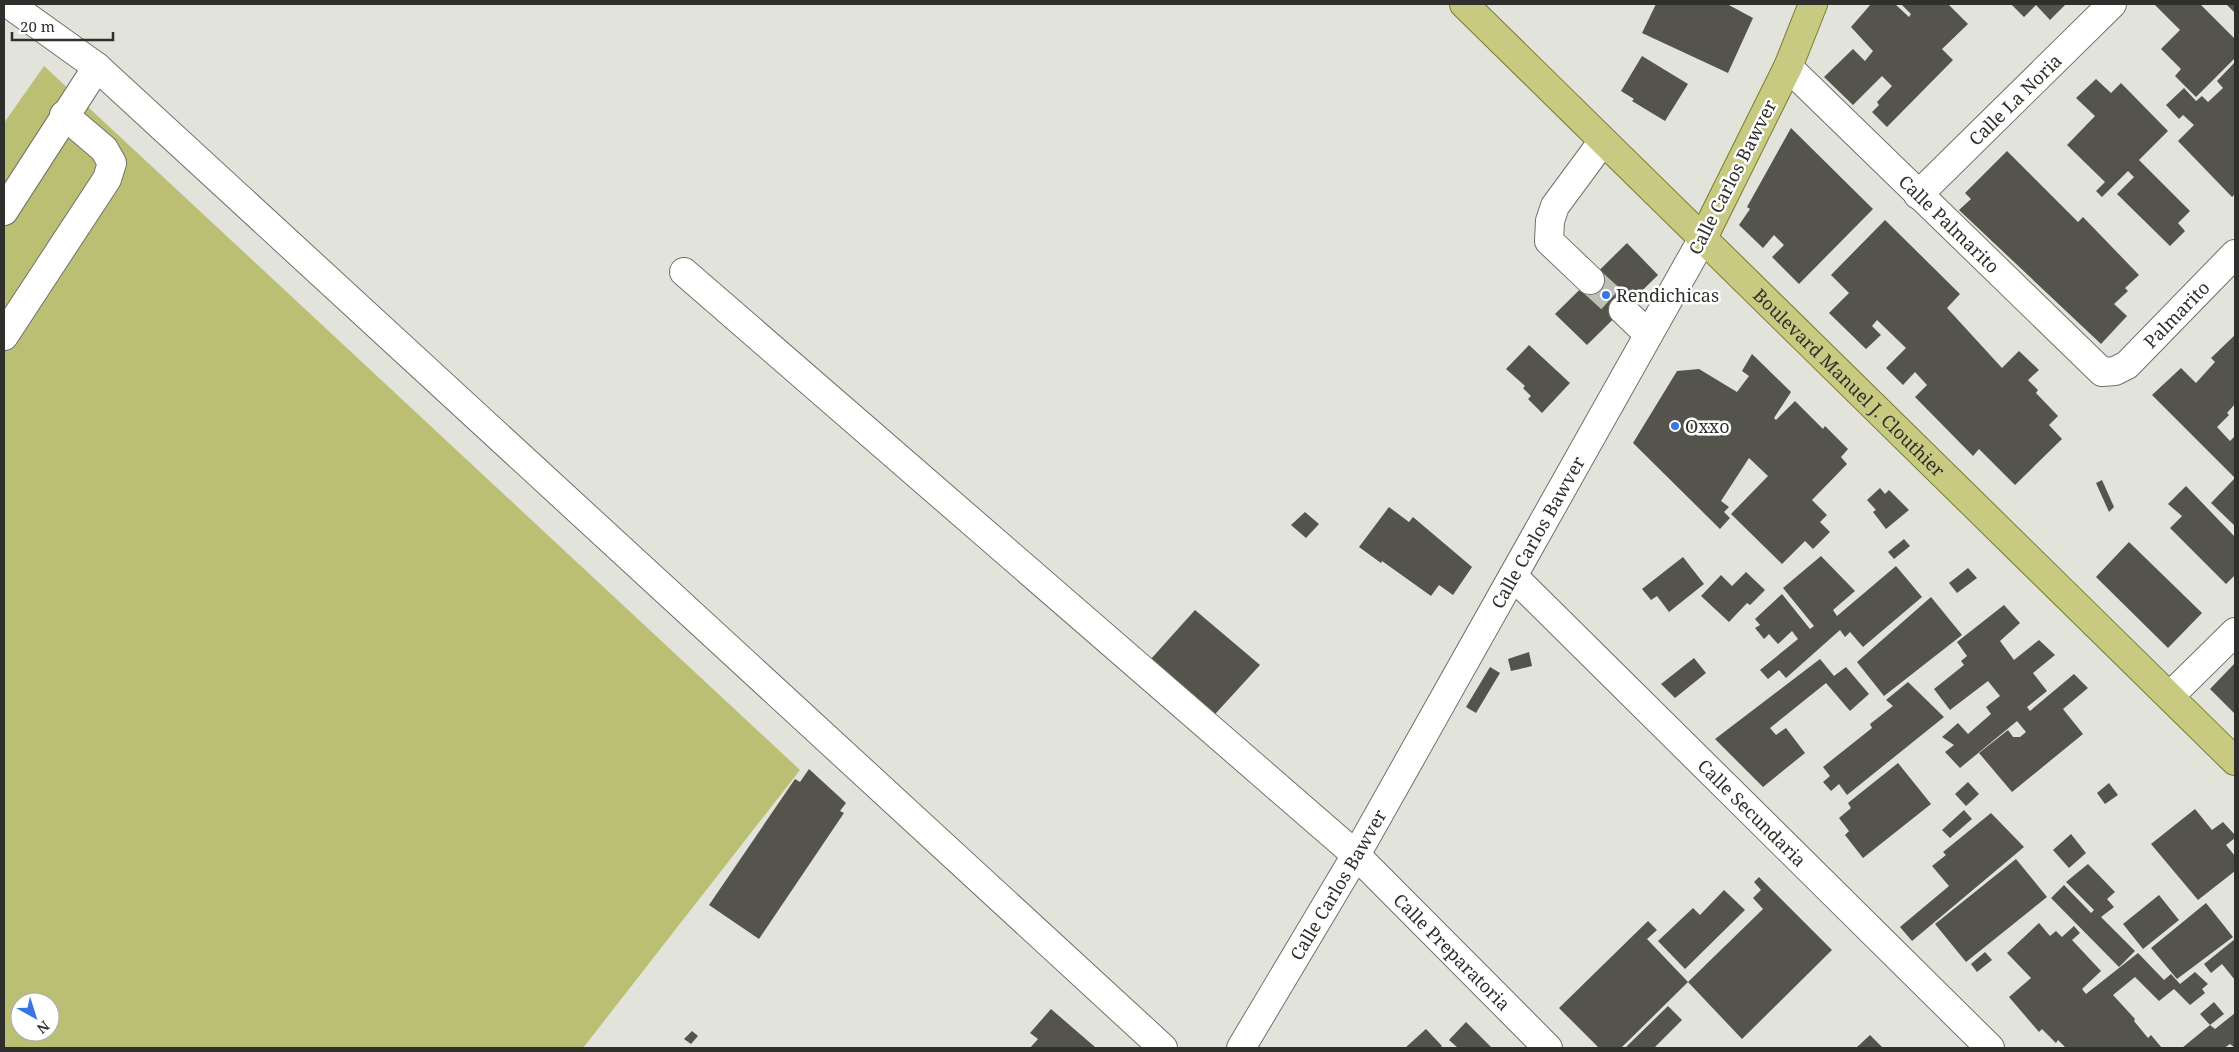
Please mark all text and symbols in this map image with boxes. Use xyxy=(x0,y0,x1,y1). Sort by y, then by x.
scale bar xyxy=(12,10,114,42)
text: 20 m xyxy=(20,16,55,36)
street label: Calle La Noria xyxy=(1963,48,2067,151)
street label: Calle Carlos Bawver xyxy=(1682,95,1782,259)
street label: Calle Palmarito xyxy=(1894,169,2005,278)
street label: Palmarito xyxy=(2138,276,2215,353)
place label: Rendichicas xyxy=(1616,283,1719,307)
street label: Boulevard Manuel J. Clouthier xyxy=(1748,283,1951,482)
marker: Rendichicas xyxy=(1600,289,1612,301)
place label: Oxxo xyxy=(1685,414,1730,438)
marker: Oxxo xyxy=(1669,420,1681,432)
street label: Calle Carlos Bawver xyxy=(1485,451,1590,613)
street label: Calle Secundaria xyxy=(1693,754,1812,872)
street label: Calle Carlos Bawver xyxy=(1284,804,1392,964)
street label: Calle Preparatoria xyxy=(1389,888,1516,1016)
north arrow xyxy=(10,992,60,1042)
text: N xyxy=(33,1017,54,1038)

